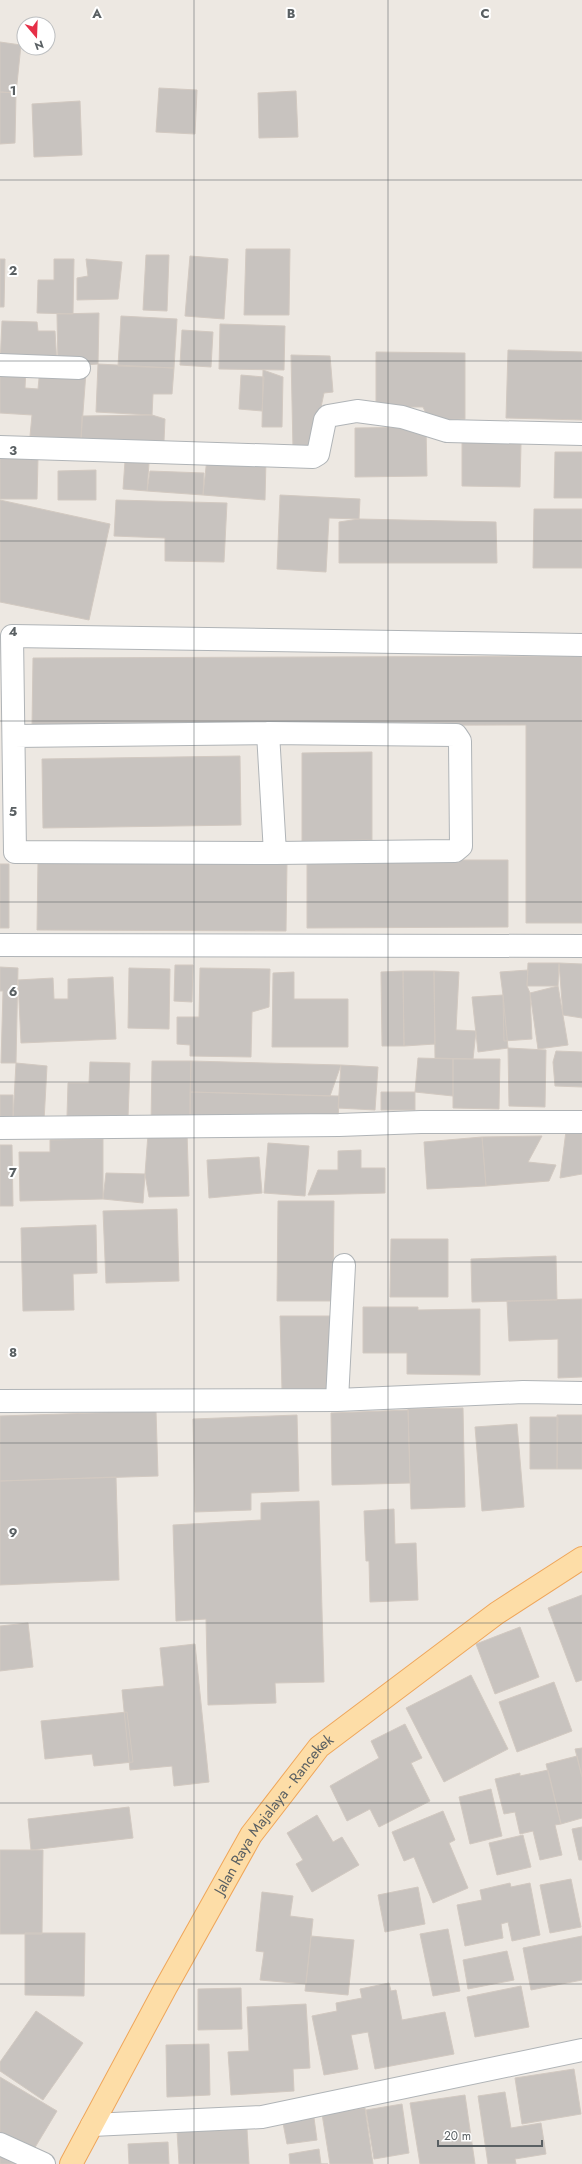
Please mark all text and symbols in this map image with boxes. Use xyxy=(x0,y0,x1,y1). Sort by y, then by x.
text: A xyxy=(91,4,102,23)
text: B xyxy=(287,4,296,23)
text: C xyxy=(480,4,490,23)
north arrow xyxy=(16,16,56,56)
text: N xyxy=(33,36,46,54)
text: 1 xyxy=(10,81,16,100)
text: 2 xyxy=(9,261,17,280)
text: 3 xyxy=(9,441,17,460)
text: 4 xyxy=(8,622,18,641)
text: 5 xyxy=(9,802,17,821)
text: 6 xyxy=(9,982,18,1001)
text: 7 xyxy=(9,1163,17,1182)
text: 8 xyxy=(9,1343,17,1362)
text: 9 xyxy=(9,1523,18,1542)
street label: Jalan Raya Majalaya - Rancekek xyxy=(208,1729,338,1901)
scale bar xyxy=(438,2122,542,2148)
text: 20 m xyxy=(444,2127,471,2145)

